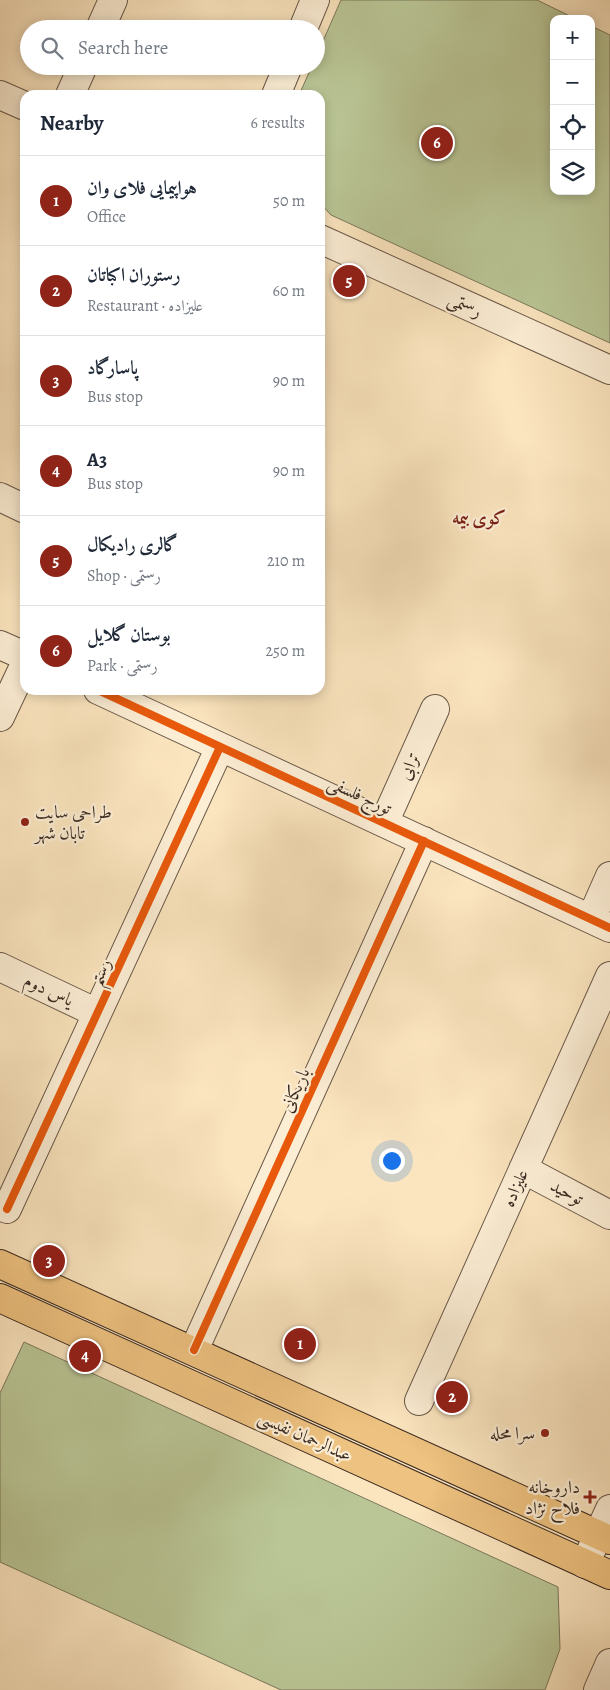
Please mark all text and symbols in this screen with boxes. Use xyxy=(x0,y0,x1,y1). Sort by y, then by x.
map controls xyxy=(550,15,595,195)
button: + xyxy=(550,15,595,60)
search box xyxy=(20,20,325,75)
icon: search xyxy=(38,34,66,62)
text: Search here xyxy=(78,35,168,61)
button: − xyxy=(550,60,595,105)
button: locate xyxy=(550,105,595,150)
text: Nearby xyxy=(40,109,103,137)
text: 6 results xyxy=(251,112,305,134)
pin: 6 xyxy=(421,124,453,162)
button: layers xyxy=(550,150,595,195)
text: هواپیمایی فلای وان xyxy=(87,175,197,201)
text: 1 xyxy=(53,190,59,212)
text: 50 m xyxy=(273,190,305,212)
text: Office xyxy=(87,206,126,228)
text: رستوران اکباتان xyxy=(87,262,181,288)
pin: 5 xyxy=(333,262,365,300)
text: 2 xyxy=(52,280,60,302)
text: 60 m xyxy=(273,280,305,302)
street label: رستمی xyxy=(444,287,486,323)
text: Restaurant · علیزاده xyxy=(87,295,203,317)
text: پاسارگاد xyxy=(87,355,138,381)
text: 3 xyxy=(53,370,59,392)
text: 90 m xyxy=(273,370,305,392)
text: Bus stop xyxy=(87,386,143,408)
text: A3 xyxy=(87,447,107,473)
text: 4 xyxy=(52,460,60,482)
text: 90 m xyxy=(273,460,305,482)
text: Bus stop xyxy=(87,473,143,495)
district label: کوی بیمه xyxy=(452,505,506,531)
text: گالری رادیکال xyxy=(87,532,178,558)
text: 5 xyxy=(53,550,59,572)
text: 210 m xyxy=(267,550,305,572)
text: Shop · رستمی xyxy=(87,565,161,587)
text: بوستان گلایل xyxy=(87,622,171,648)
text: 6 xyxy=(52,640,60,662)
text: 250 m xyxy=(266,640,305,662)
text: Park · رستمی xyxy=(87,655,158,677)
street label: ترابی xyxy=(392,748,427,784)
street label: تورج فلسفی xyxy=(323,770,396,824)
place label: طراحی سایت تابان شهر xyxy=(33,800,112,845)
marker: طراحی سایت تابان شهر xyxy=(19,816,31,828)
street label: رستم xyxy=(83,954,122,992)
street label: یاس دوم xyxy=(18,968,79,1016)
street label: باریکانی xyxy=(275,1064,315,1116)
your location xyxy=(379,1148,405,1174)
street label: علیزاده xyxy=(496,1165,534,1211)
street label: توحید xyxy=(546,1173,588,1211)
pin: 3 xyxy=(33,1242,65,1280)
pin: 1 xyxy=(284,1325,316,1363)
pin: 4 xyxy=(69,1337,101,1375)
pin: 2 xyxy=(436,1378,468,1416)
street label: عبدالرحمان نفیسی xyxy=(254,1405,356,1468)
place label: سرا محله xyxy=(490,1421,535,1445)
marker: سرا محله xyxy=(539,1427,551,1439)
place label: داروخانه فلاح نژاد xyxy=(525,1475,580,1524)
marker: داروخانه فلاح نژاد xyxy=(584,1491,596,1503)

